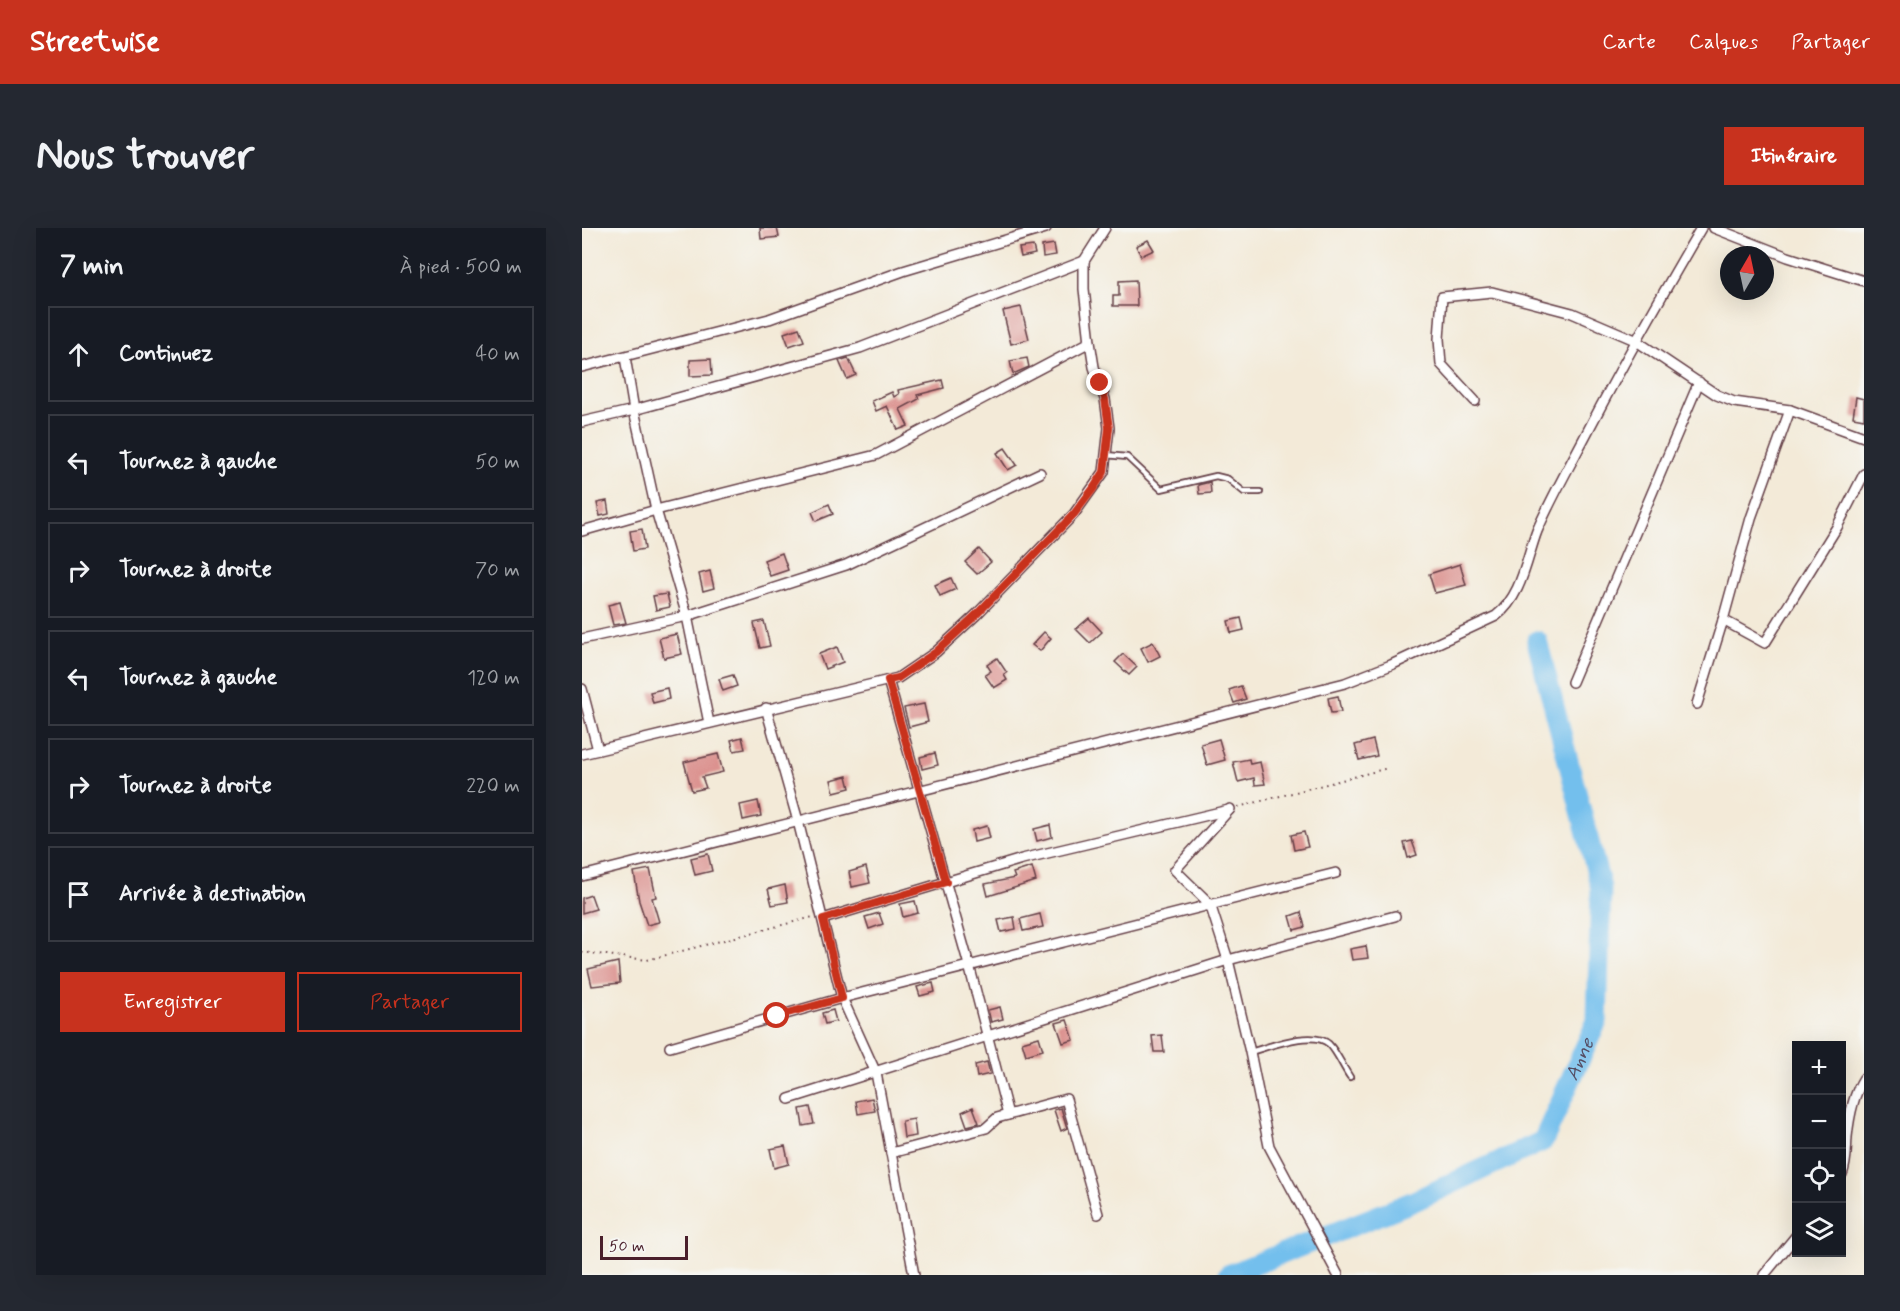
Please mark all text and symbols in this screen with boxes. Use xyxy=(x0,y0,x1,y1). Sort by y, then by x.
text: Streetwise xyxy=(30,24,160,61)
text: Carte xyxy=(1602,28,1656,56)
text: Calques xyxy=(1689,28,1758,56)
text: Partager xyxy=(1791,28,1870,56)
button: Itinéraire xyxy=(1724,127,1864,185)
text: Nous trouver xyxy=(36,129,254,184)
north arrow xyxy=(1720,246,1774,300)
text: 7 min xyxy=(60,250,124,284)
text: À pied · 500 m xyxy=(400,254,522,281)
icon: ahead xyxy=(62,338,95,371)
text: Continuez xyxy=(119,340,213,368)
text: 40 m xyxy=(476,341,520,368)
route end xyxy=(1086,369,1112,395)
icon: left xyxy=(62,446,95,479)
text: Tournez à gauche xyxy=(119,448,277,476)
text: 50 m xyxy=(475,449,520,476)
icon: right xyxy=(62,554,95,587)
text: Tournez à droite xyxy=(119,556,272,584)
text: 70 m xyxy=(475,557,520,584)
icon: left xyxy=(62,662,95,695)
text: Tournez à gauche xyxy=(119,664,277,692)
text: 120 m xyxy=(467,665,520,692)
icon: right xyxy=(62,770,95,803)
text: Tournez à droite xyxy=(119,772,272,800)
text: 220 m xyxy=(466,773,520,800)
icon: arrive xyxy=(62,878,95,911)
text: Arrivée à destination xyxy=(119,880,306,908)
button: Enregistrer xyxy=(60,972,285,1032)
button: Partager xyxy=(297,972,522,1032)
route start xyxy=(763,1002,789,1028)
water label: Anne xyxy=(1559,1033,1601,1085)
map controls xyxy=(1792,1041,1846,1257)
button: + xyxy=(1792,1041,1846,1095)
button: − xyxy=(1792,1095,1846,1149)
button: locate xyxy=(1792,1149,1846,1203)
button: layers xyxy=(1792,1203,1846,1257)
scale bar xyxy=(600,1233,688,1260)
text: 50 m xyxy=(609,1236,645,1257)

